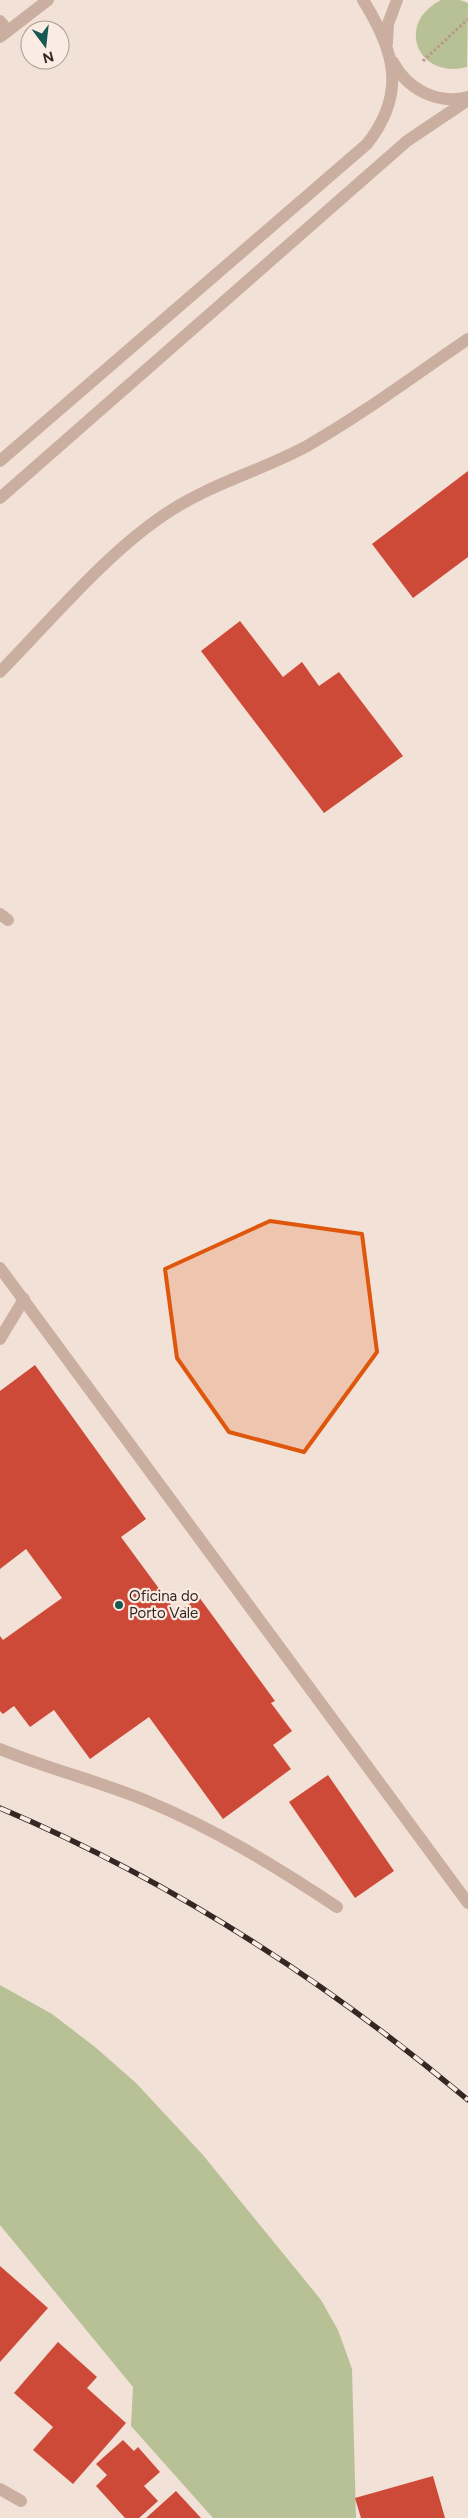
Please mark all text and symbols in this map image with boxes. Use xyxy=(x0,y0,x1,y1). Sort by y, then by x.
north arrow xyxy=(20,20,70,70)
text: N xyxy=(41,47,56,67)
place label: Oficina do Porto Vale xyxy=(129,1587,199,1622)
marker: Oficina do Porto Vale xyxy=(113,1599,125,1611)

